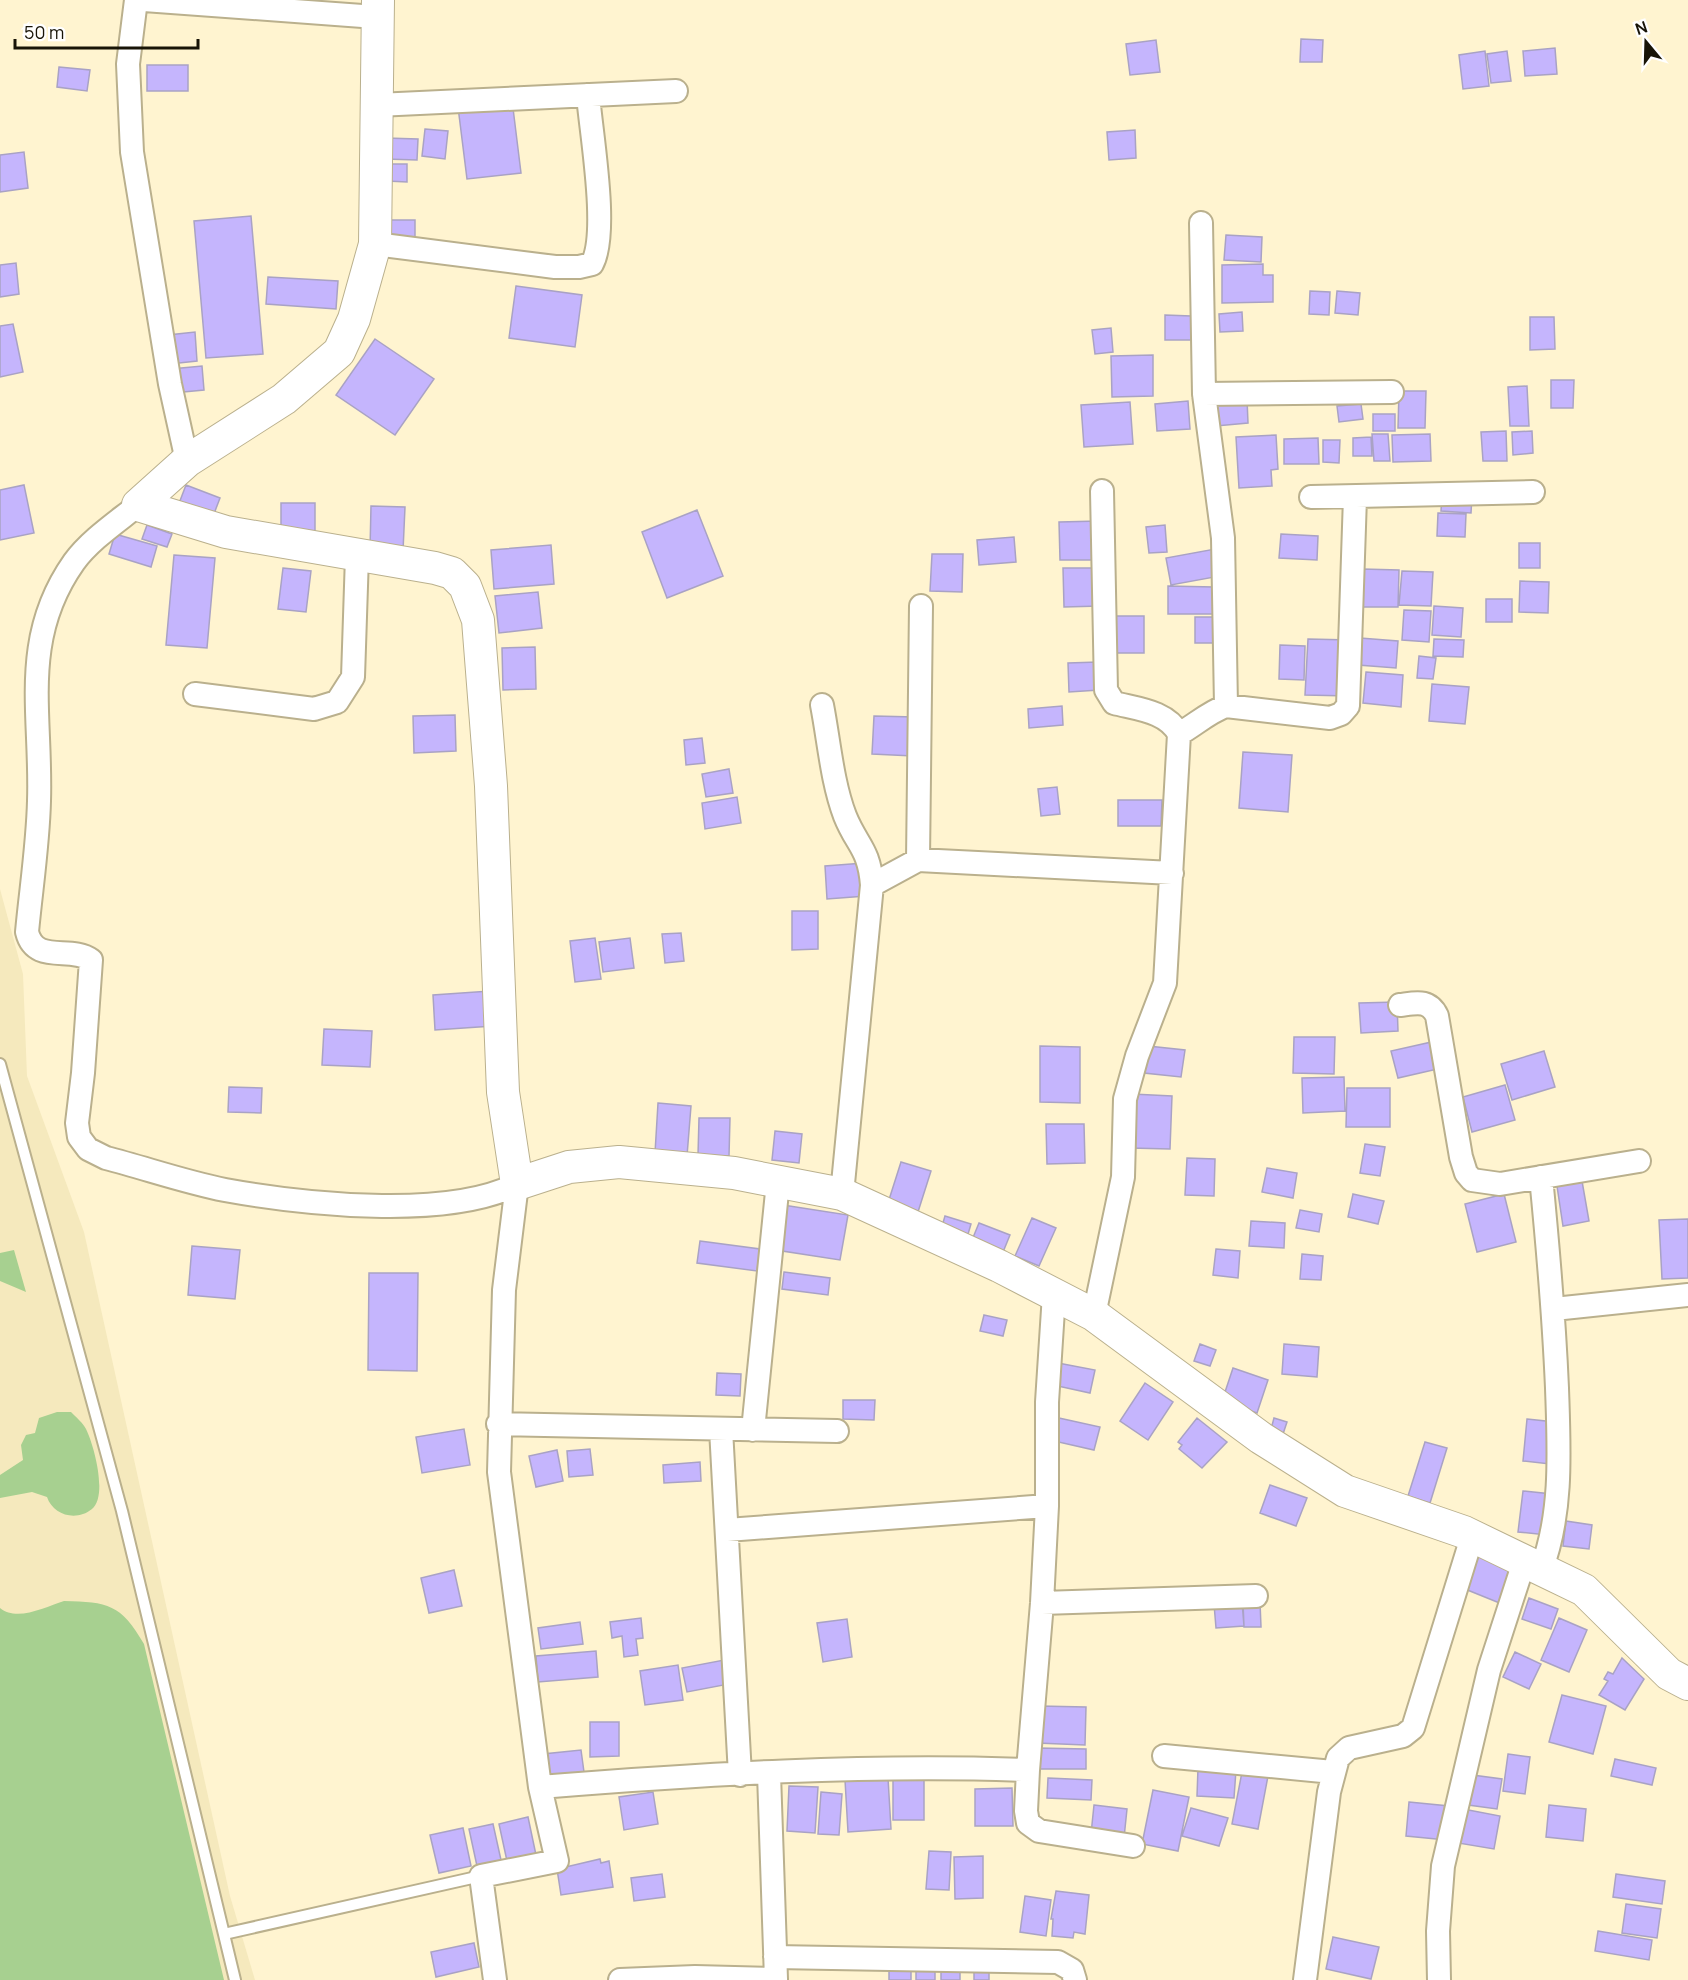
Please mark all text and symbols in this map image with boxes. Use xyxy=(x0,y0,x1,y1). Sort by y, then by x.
scale bar xyxy=(15,12,198,50)
north arrow xyxy=(1616,12,1676,72)
text: N xyxy=(1632,16,1650,40)
text: 50 m xyxy=(24,20,64,44)

